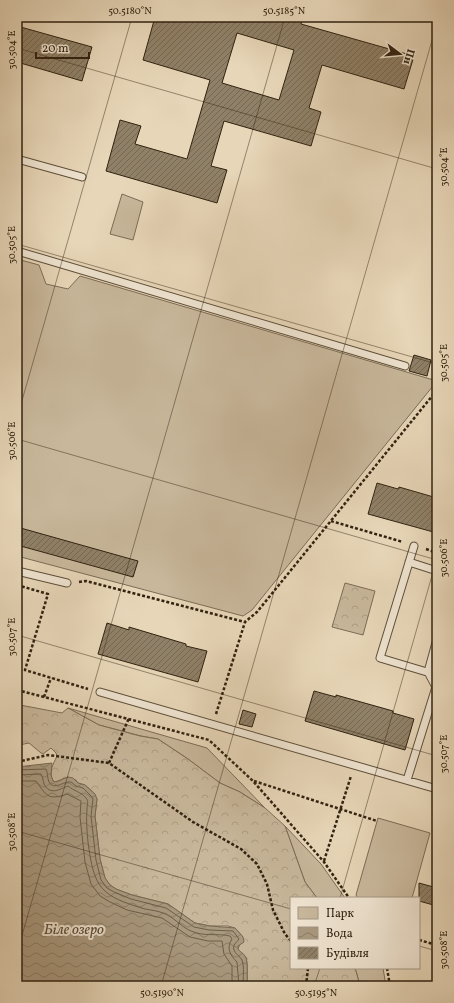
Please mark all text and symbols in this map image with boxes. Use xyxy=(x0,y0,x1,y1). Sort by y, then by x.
text: 50.5180°N xyxy=(108,4,152,18)
text: 50.5185°N xyxy=(263,4,306,18)
text: 30.504°E xyxy=(5,31,19,69)
scale bar xyxy=(36,34,89,60)
north arrow xyxy=(380,34,420,74)
text: 20 m xyxy=(42,41,69,57)
text: Пн xyxy=(399,47,418,66)
text: 30.504°E xyxy=(437,148,451,186)
text: 30.505°E xyxy=(5,226,19,264)
text: 30.505°E xyxy=(437,344,451,382)
text: 30.506°E xyxy=(5,422,19,460)
text: 30.506°E xyxy=(437,539,451,577)
text: 30.507°E xyxy=(5,618,19,656)
text: 30.507°E xyxy=(437,735,451,773)
text: 30.508°E xyxy=(5,813,19,851)
legend xyxy=(290,897,420,969)
text: Парк xyxy=(326,906,354,922)
water label: Біле озеро xyxy=(44,920,104,941)
text: Вода xyxy=(326,926,353,942)
text: 30.508°E xyxy=(437,931,451,969)
text: Будівля xyxy=(326,946,369,962)
text: 50.5190°N xyxy=(140,986,184,1000)
text: 50.5195°N xyxy=(295,986,338,1000)

